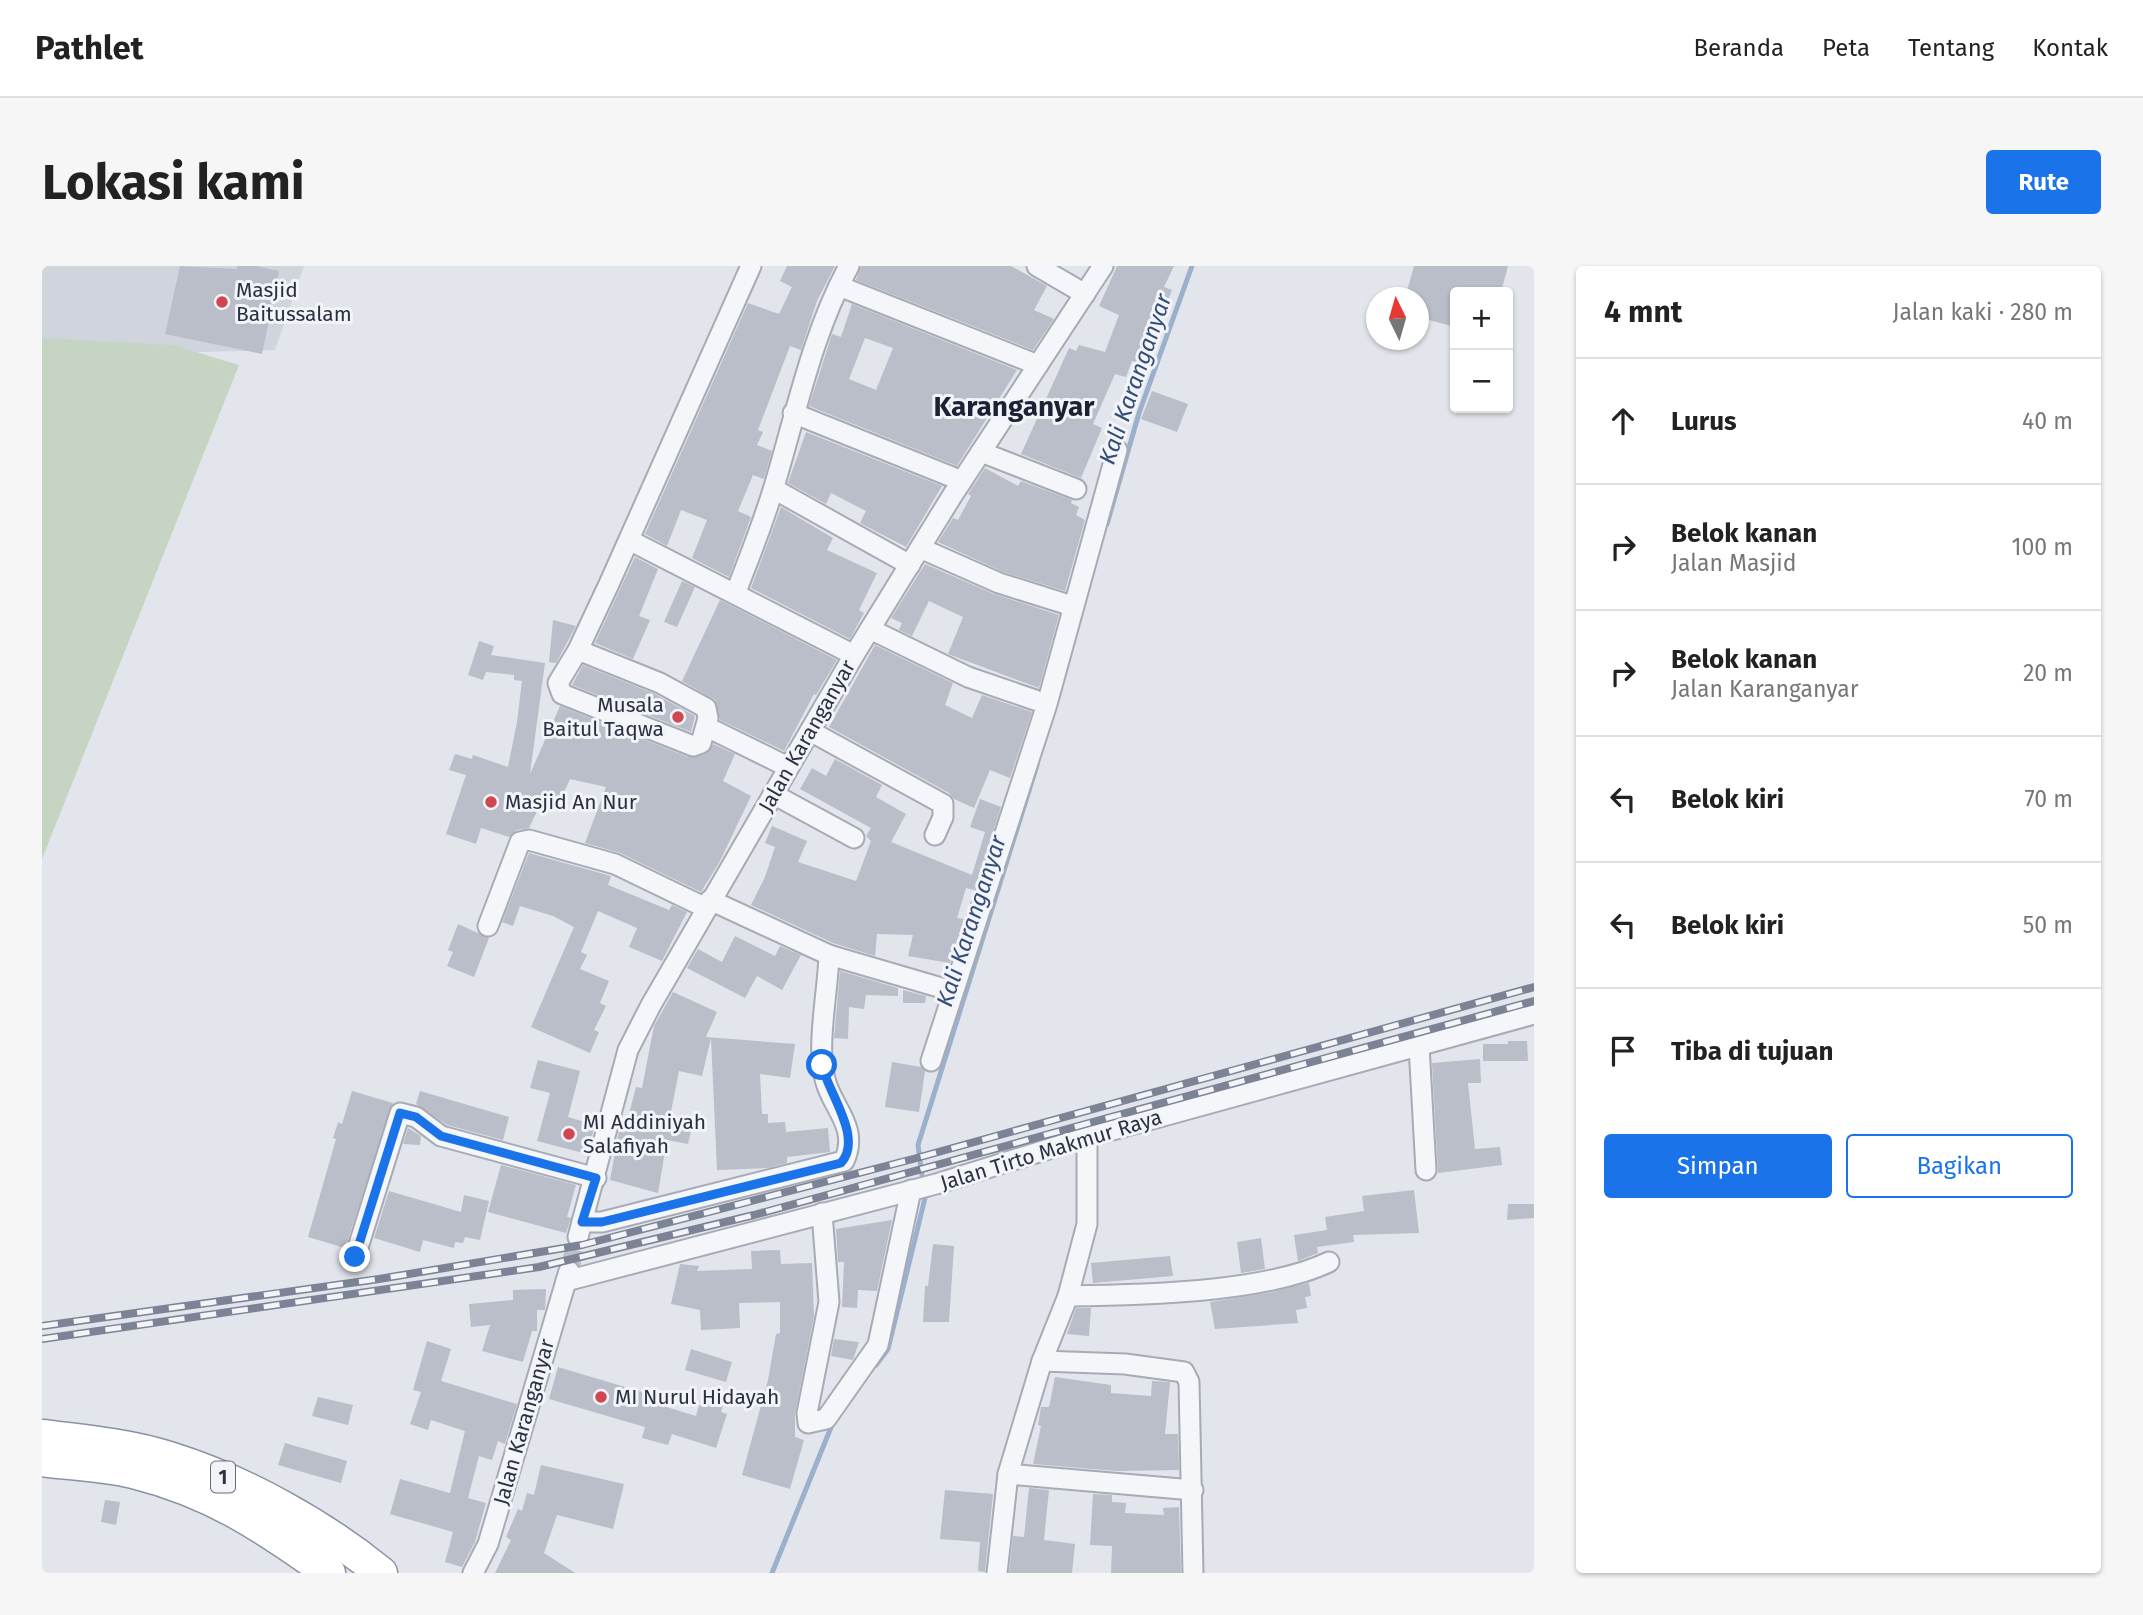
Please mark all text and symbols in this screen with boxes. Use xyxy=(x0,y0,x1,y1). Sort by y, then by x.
text: Pathlet xyxy=(35,28,144,68)
text: Beranda xyxy=(1693,34,1784,62)
text: Peta xyxy=(1822,34,1870,62)
text: Tentang xyxy=(1908,34,1994,62)
text: Kontak xyxy=(2032,34,2108,62)
button: Rute xyxy=(1986,150,2101,214)
text: Lokasi kami xyxy=(42,153,305,212)
place label: Masjid Baitussalam xyxy=(236,277,352,327)
north arrow xyxy=(1366,287,1429,350)
map controls xyxy=(1450,287,1513,413)
button: + xyxy=(1450,287,1513,350)
water label: Kali Karanganyar xyxy=(1093,289,1178,468)
marker: Masjid Baitussalam xyxy=(214,294,230,310)
text: 4 mnt xyxy=(1604,294,1682,330)
text: Jalan kaki · 280 m xyxy=(1892,298,2073,326)
button: − xyxy=(1450,350,1513,413)
district label: Karanganyar xyxy=(933,390,1095,423)
icon: ahead xyxy=(1604,402,1642,440)
text: Lurus xyxy=(1671,406,1737,437)
text: 40 m xyxy=(2022,407,2073,435)
text: Belok kanan xyxy=(1671,518,1817,549)
icon: right xyxy=(1604,528,1642,566)
text: 100 m xyxy=(2012,533,2073,561)
text: Jalan Masjid xyxy=(1671,549,1797,577)
text: Belok kanan xyxy=(1671,644,1817,675)
icon: right xyxy=(1604,654,1642,692)
street label: Jalan Karanganyar xyxy=(753,655,861,817)
text: 20 m xyxy=(2023,659,2073,687)
text: Jalan Karanganyar xyxy=(1671,675,1859,703)
place label: Musala Baitul Taqwa xyxy=(542,692,664,742)
marker: Musala Baitul Taqwa xyxy=(670,709,686,725)
icon: left xyxy=(1604,780,1642,818)
text: Belok kiri xyxy=(1671,784,1784,815)
text: 70 m xyxy=(2024,785,2073,813)
place label: Masjid An Nur xyxy=(505,789,637,815)
marker: Masjid An Nur xyxy=(483,794,499,810)
water label: Kali Karanganyar xyxy=(930,831,1012,1010)
icon: left xyxy=(1604,906,1642,944)
text: Belok kiri xyxy=(1671,910,1784,941)
text: 50 m xyxy=(2023,911,2073,939)
icon: arrive xyxy=(1604,1032,1642,1070)
text: Tiba di tujuan xyxy=(1671,1036,1833,1067)
route start xyxy=(806,1049,837,1080)
street label: Jalan Tirto Makmur Raya xyxy=(937,1104,1165,1196)
place label: MI Addiniyah Salafiyah xyxy=(583,1109,706,1159)
marker: MI Addiniyah Salafiyah xyxy=(561,1126,577,1142)
button: Simpan xyxy=(1604,1134,1832,1198)
button: Bagikan xyxy=(1846,1134,2073,1198)
route end xyxy=(339,1241,370,1272)
street label: Jalan Karanganyar xyxy=(488,1336,560,1508)
place label: MI Nurul Hidayah xyxy=(615,1384,779,1410)
marker: MI Nurul Hidayah xyxy=(593,1389,609,1405)
road number: 1 xyxy=(211,1462,235,1492)

